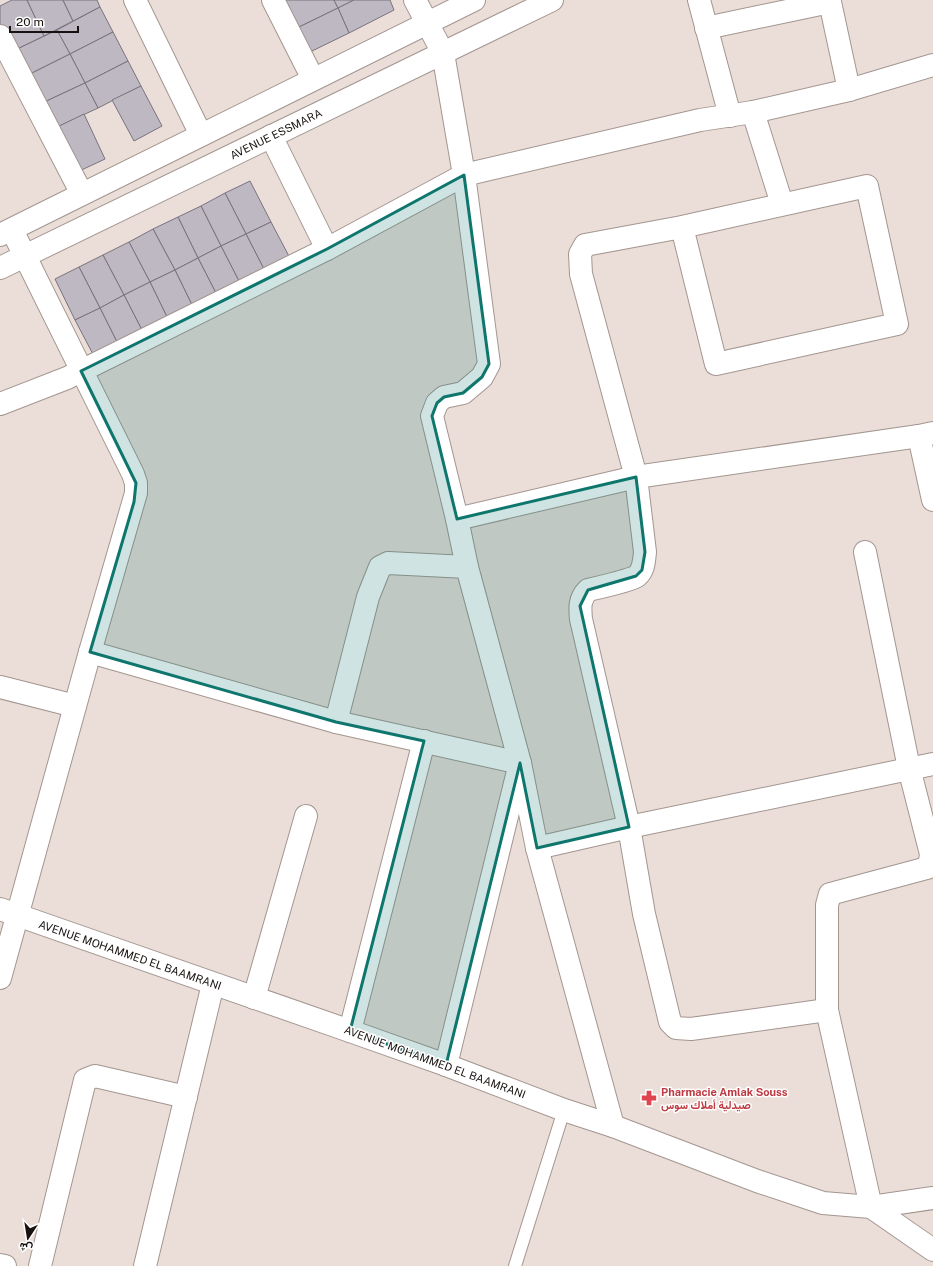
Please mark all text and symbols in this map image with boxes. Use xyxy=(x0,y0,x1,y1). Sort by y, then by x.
scale bar xyxy=(10,8,78,34)
text: 20 m xyxy=(16,15,44,29)
street label: AVENUE ESSMARA xyxy=(228,106,324,161)
street label: AVENUE MOHAMMED EL BAAMRANI xyxy=(37,918,223,992)
street label: AVENUE MOHAMMED EL BAAMRANI xyxy=(343,1023,527,1101)
place label: Pharmacie Amlak Souss صيدلية أملاك سوس xyxy=(661,1086,788,1112)
pharmacy icon: Pharmacie Amlak Souss صيدلية أملاك سوس xyxy=(640,1089,658,1107)
north arrow xyxy=(8,1218,48,1258)
text: ش xyxy=(18,1240,34,1255)

